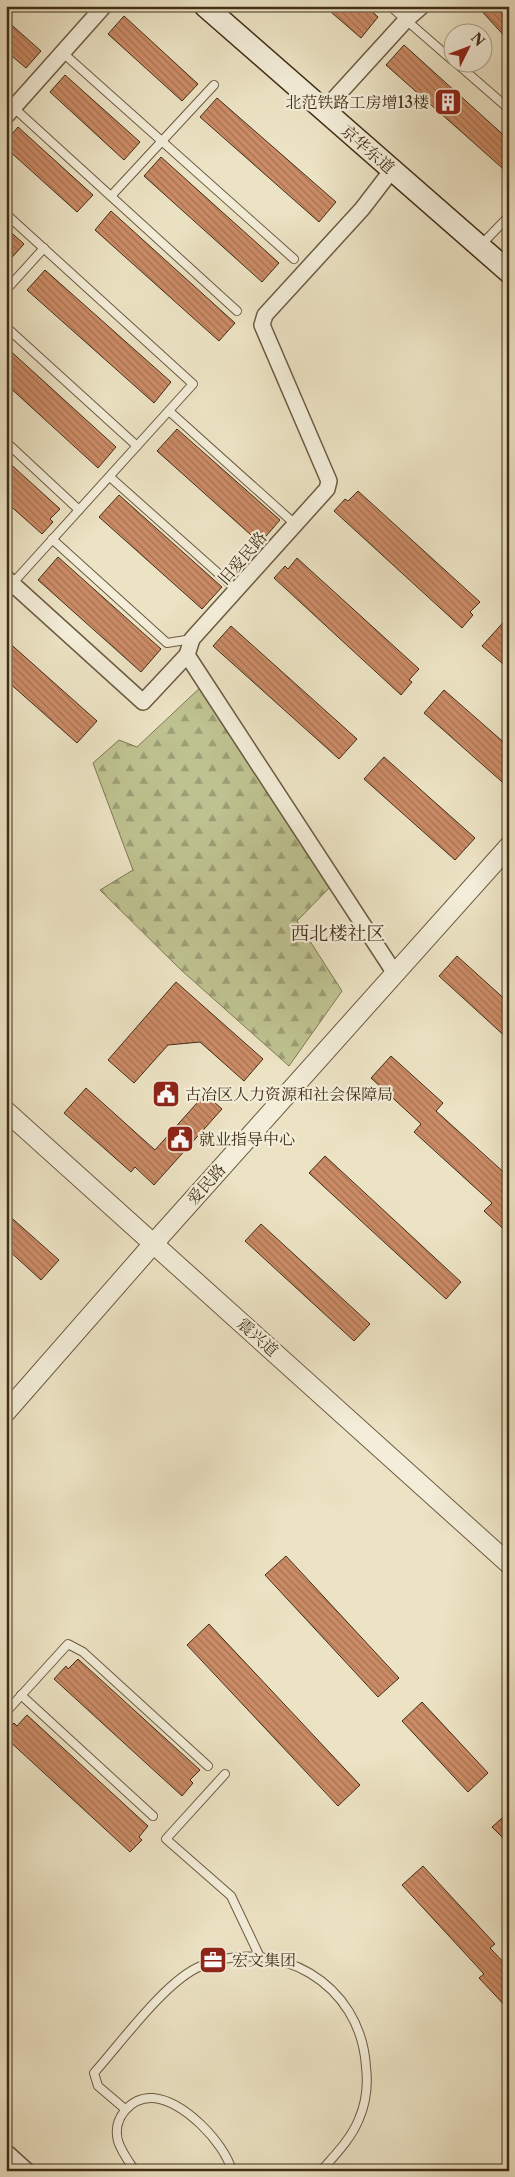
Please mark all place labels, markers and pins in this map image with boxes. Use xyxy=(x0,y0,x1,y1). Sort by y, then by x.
building icon: 北范铁路工房增13楼 xyxy=(433,87,463,117)
place label: 北范铁路工房增13楼 xyxy=(285,92,429,112)
public building icon: 古冶区人力资源和社会保障局 xyxy=(151,1079,181,1109)
place label: 古冶区人力资源和社会保障局 xyxy=(185,1084,393,1104)
public building icon: 就业指导中心 xyxy=(165,1124,195,1154)
place label: 就业指导中心 xyxy=(199,1129,295,1149)
office icon: 宏文集团 xyxy=(198,1945,228,1975)
place label: 宏文集团 xyxy=(232,1950,296,1970)

